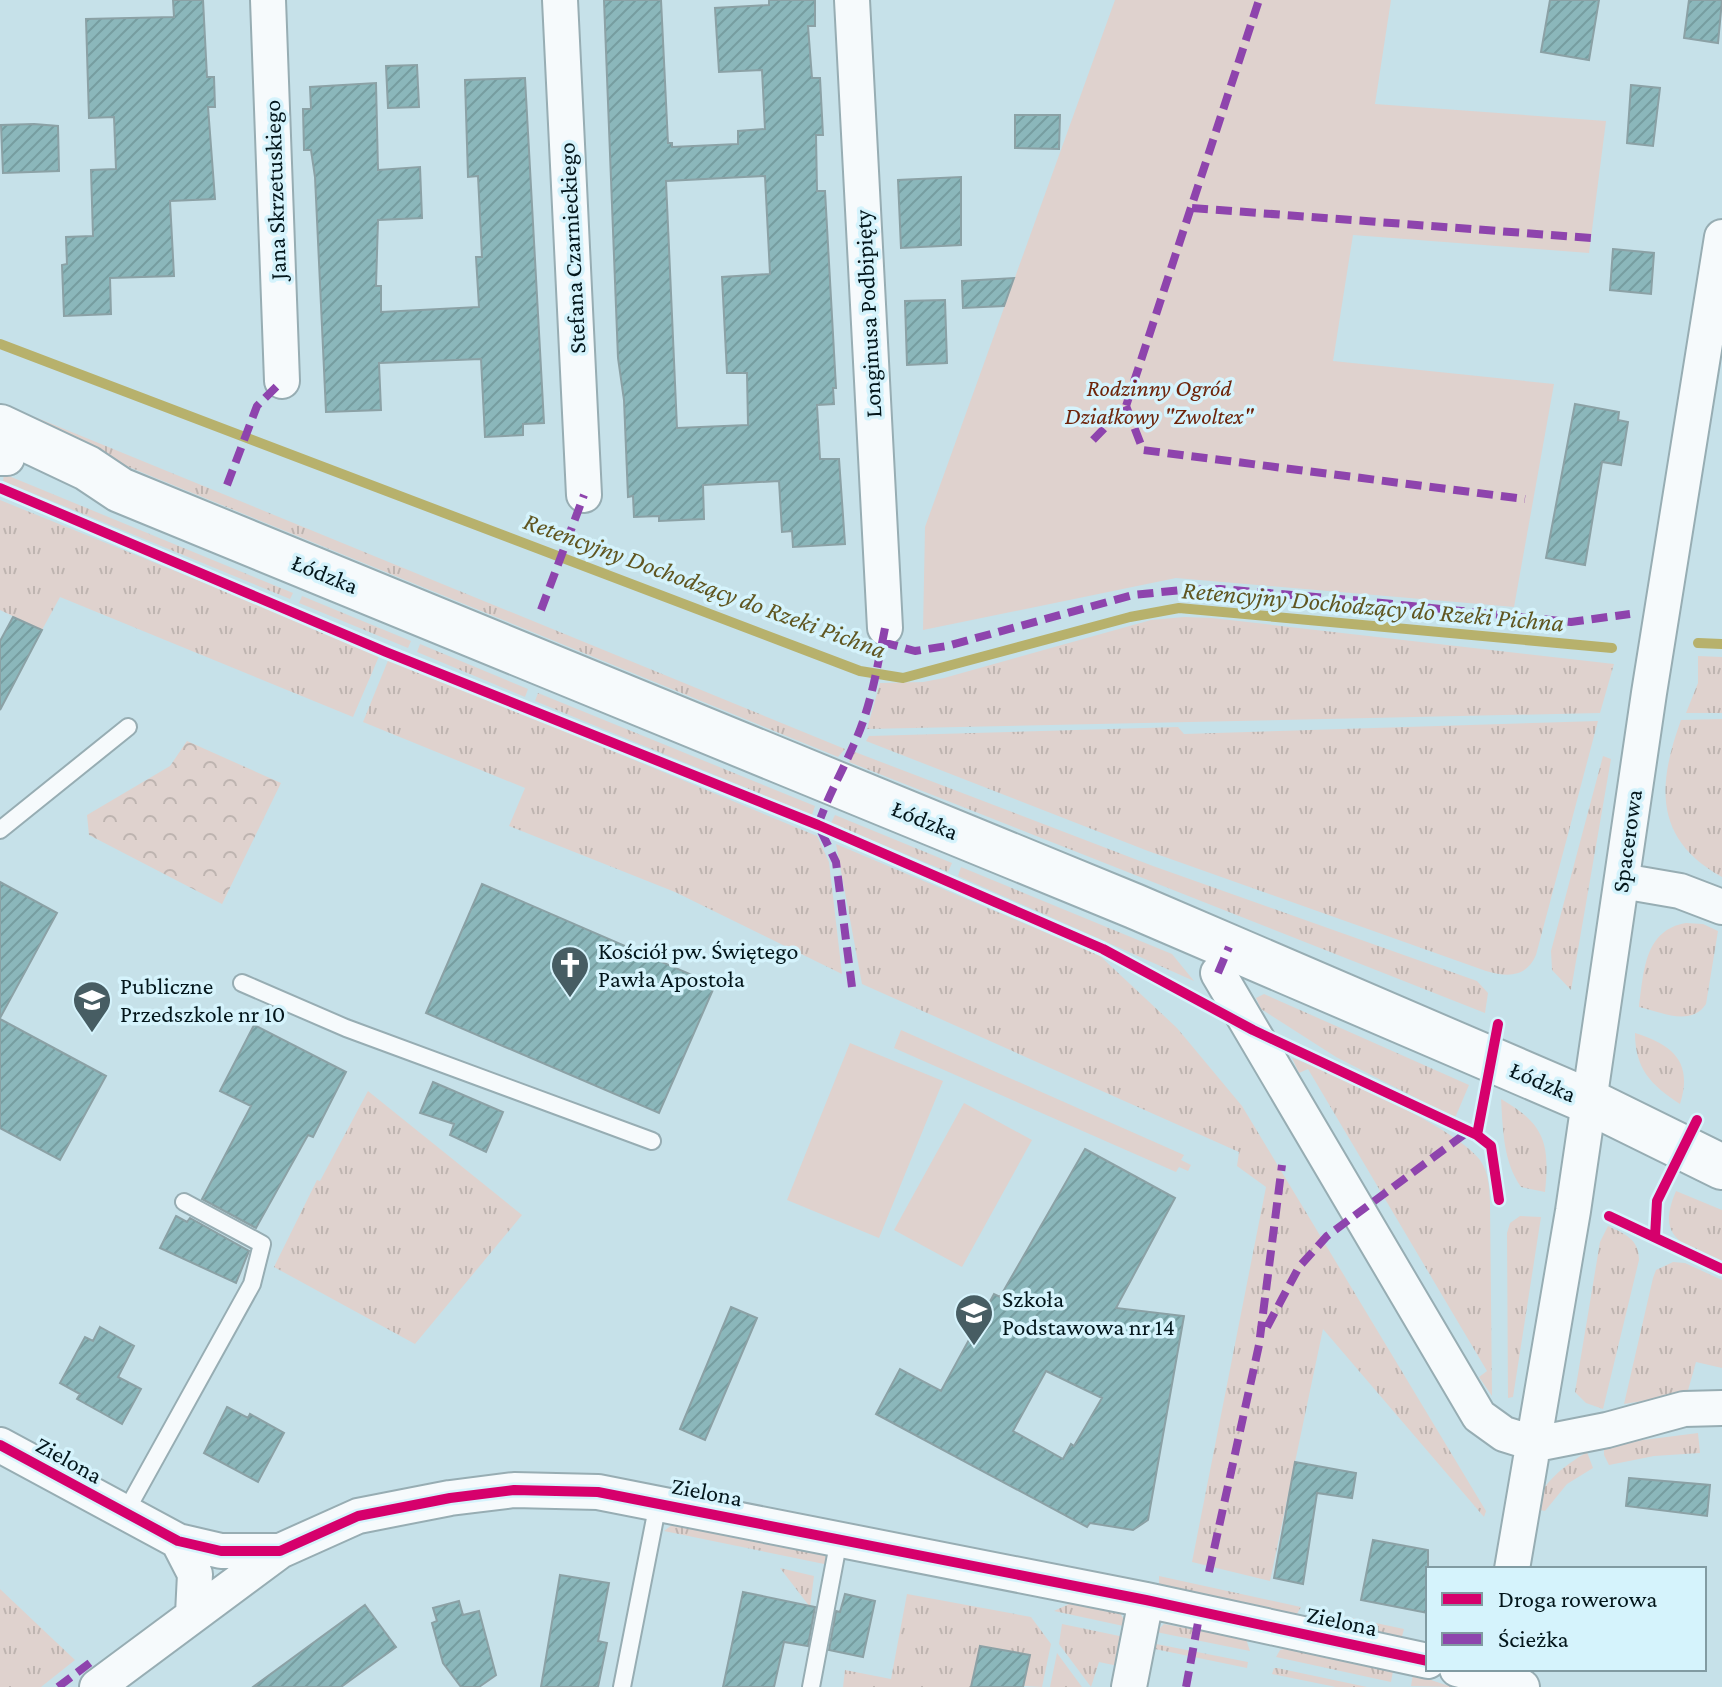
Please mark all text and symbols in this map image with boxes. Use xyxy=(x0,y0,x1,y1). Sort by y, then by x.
street label: Jana Skrzetuskiego xyxy=(258,99,291,283)
street label: Stefana Czarnieckiego xyxy=(552,142,591,354)
street label: Longinusa Podbipięty xyxy=(849,208,886,419)
park label: Rodzinny Ogród Działkowy "Zwoltex" xyxy=(1065,374,1255,429)
water label: Retencyjny Dochodzący do Rzeki Pichna xyxy=(520,506,890,665)
street label: Łódzka xyxy=(288,548,362,599)
water label: Retencyjny Dochodzący do Rzeki Pichna xyxy=(1181,575,1565,638)
street label: Spacerowa xyxy=(1606,788,1647,894)
street label: Łódzka xyxy=(888,794,962,845)
place label: Kościół pw. Świętego Pawła Apostoła xyxy=(598,937,798,992)
church icon: Kościół pw. Świętego Pawła Apostoła xyxy=(549,944,591,999)
place label: Publiczne Przedszkole nr 10 xyxy=(120,972,285,1027)
school or university icon: Publiczne Przedszkole nr 10 xyxy=(71,979,113,1034)
street label: Łódzka xyxy=(1506,1056,1580,1107)
place label: Szkoła Podstawowa nr 14 xyxy=(1002,1285,1175,1340)
school or university icon: Szkoła Podstawowa nr 14 xyxy=(953,1292,995,1347)
street label: Zielona xyxy=(31,1430,107,1489)
street label: Zielona xyxy=(669,1471,745,1512)
legend xyxy=(1426,1567,1706,1671)
text: Droga rowerowa xyxy=(1498,1585,1657,1612)
street label: Zielona xyxy=(1304,1600,1380,1641)
text: Ścieżka xyxy=(1498,1625,1569,1652)

